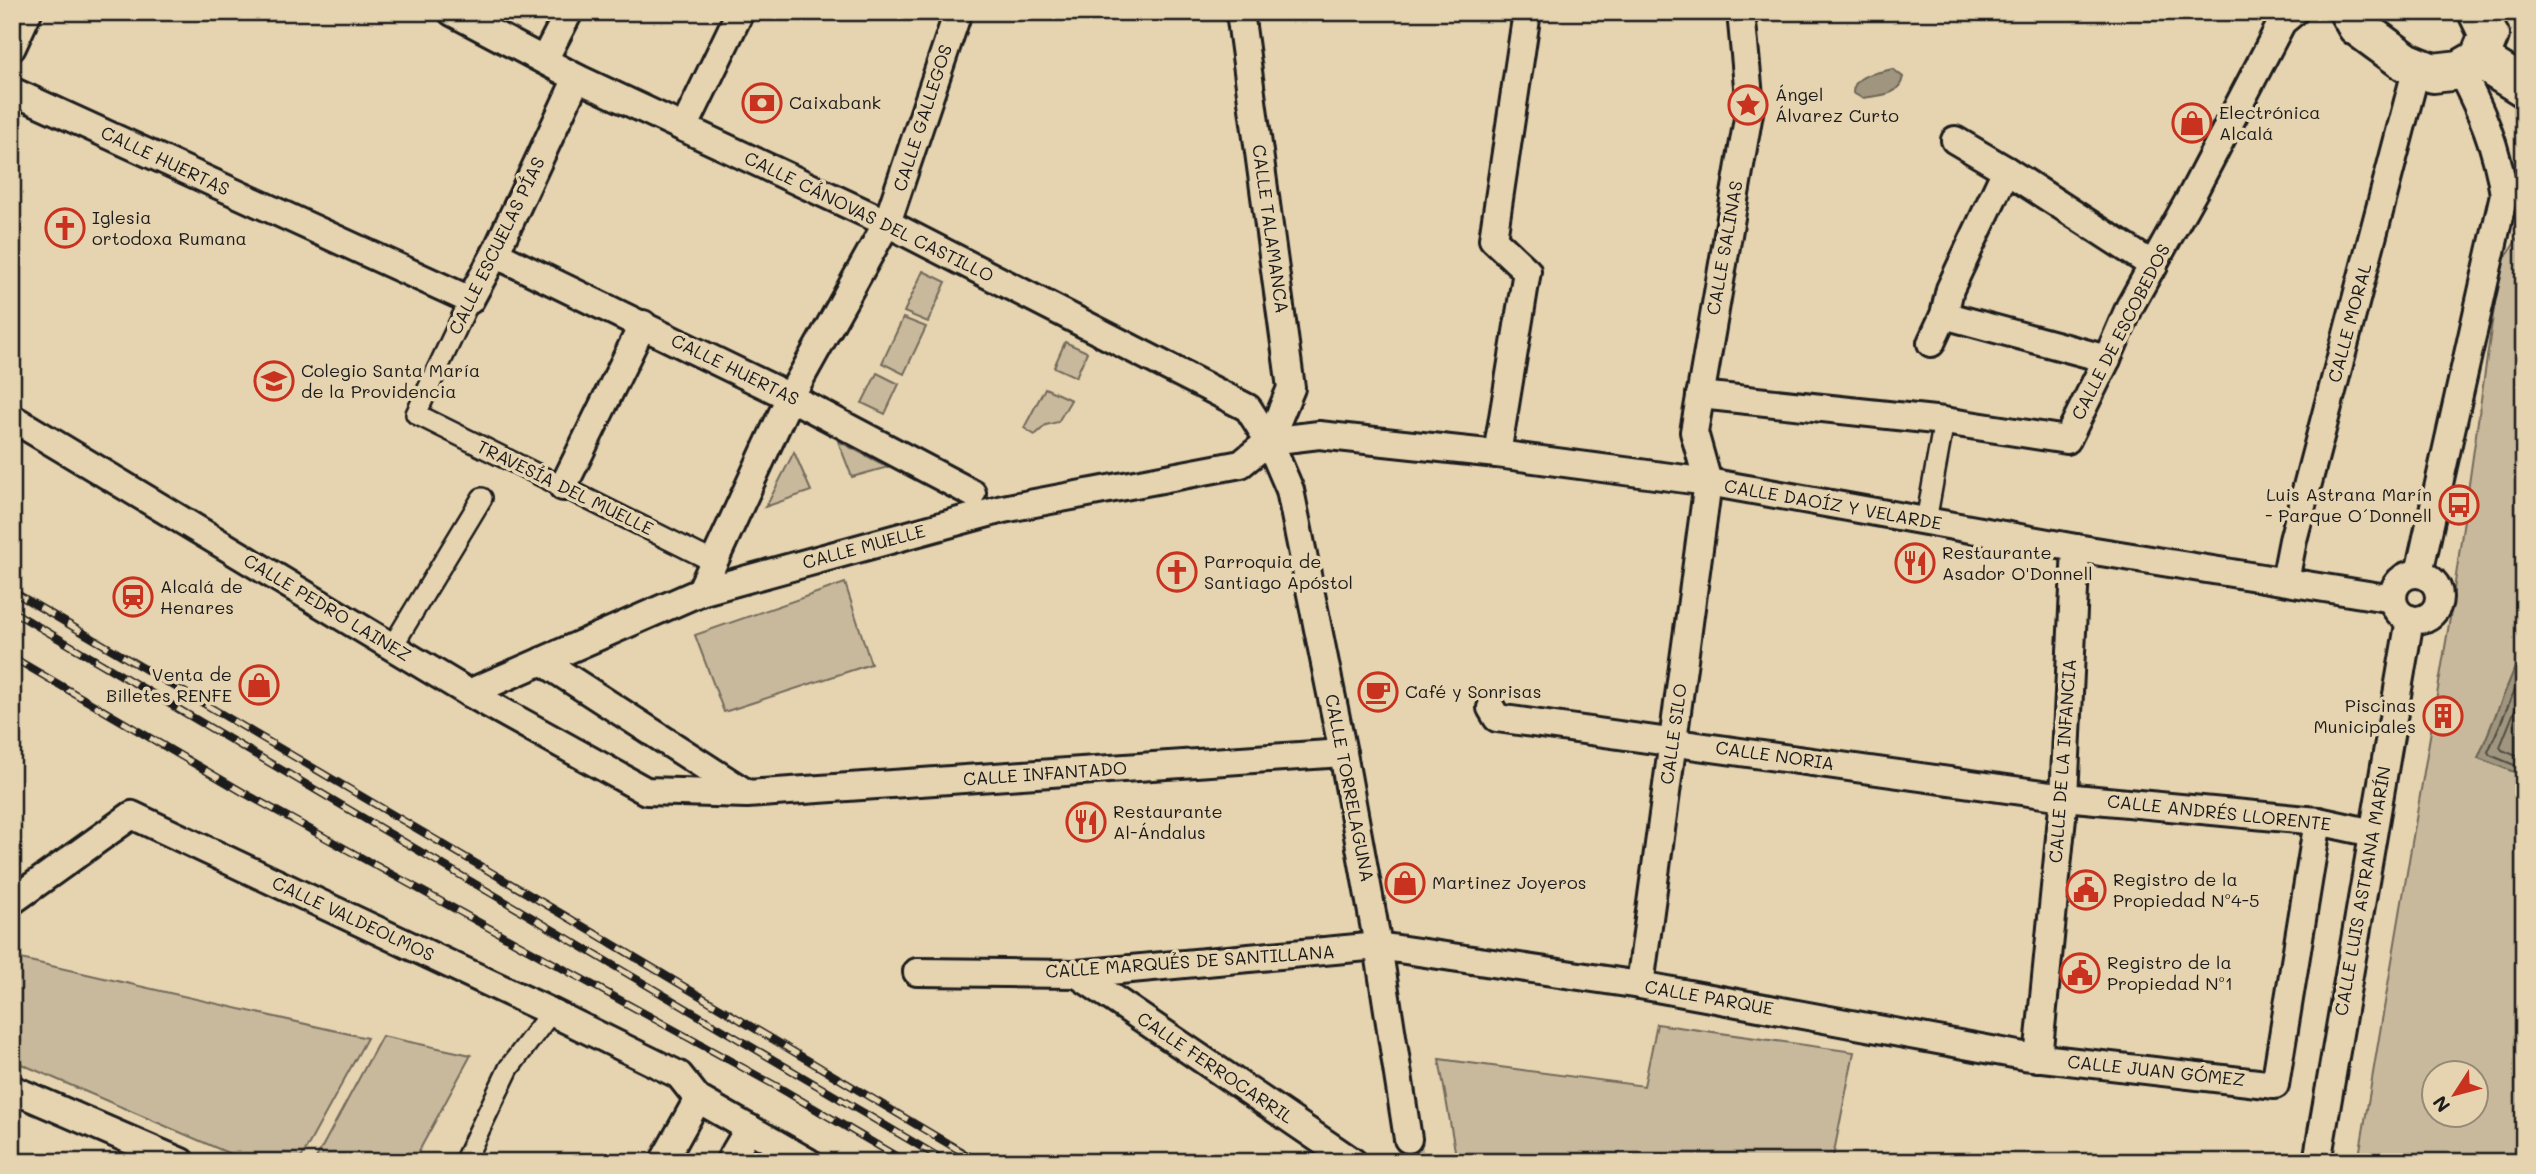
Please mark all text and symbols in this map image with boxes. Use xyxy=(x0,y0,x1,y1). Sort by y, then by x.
street label: CALLE GALLEGOS xyxy=(887,41,957,194)
bank icon: Caixabank xyxy=(741,82,783,124)
place label: Ángel Álvarez Curto xyxy=(1775,82,1899,127)
place icon: Ángel Álvarez Curto xyxy=(1727,84,1769,126)
place label: Caixabank xyxy=(789,90,881,114)
place label: Electrónica Alcalá xyxy=(2219,100,2320,145)
shop icon: Electrónica Alcalá xyxy=(2171,102,2213,144)
street label: CALLE HUERTAS xyxy=(97,120,234,200)
street label: CALLE TALAMANCA xyxy=(1247,143,1295,315)
street label: CALLE CÁNOVAS DEL CASTILLO xyxy=(741,145,998,287)
street label: CALLE ESCUELAS PÍAS xyxy=(443,153,550,339)
street label: CALLE SALINAS xyxy=(1700,179,1748,317)
place label: Iglesia ortodoxa Rumana xyxy=(92,205,247,250)
church icon: Iglesia ortodoxa Rumana xyxy=(44,207,86,249)
street label: CALLE DE ESCOBEDOS xyxy=(2065,239,2175,424)
street label: CALLE MORAL xyxy=(2322,260,2377,385)
street label: CALLE HUERTAS xyxy=(667,328,803,410)
place label: Colegio Santa María de la Providencia xyxy=(301,358,480,403)
school or university icon: Colegio Santa María de la Providencia xyxy=(253,360,295,402)
street label: TRAVESÍA DEL MUELLE xyxy=(473,434,658,540)
street label: CALLE DAOÍZ Y VELARDE xyxy=(1722,473,1944,535)
place label: Luis Astrana Marín - Parque O´Donnell xyxy=(2265,482,2432,527)
bus stop icon: Luis Astrana Marín - Parque O´Donnell xyxy=(2438,484,2480,526)
street label: CALLE MUELLE xyxy=(800,518,928,574)
place label: Restaurante Asador O'Donnell xyxy=(1942,540,2093,585)
restaurant icon: Restaurante Asador O'Donnell xyxy=(1894,542,1936,584)
street label: CALLE PEDRO LAINEZ xyxy=(239,548,416,667)
place label: Parroquia de Santiago Apóstol xyxy=(1204,549,1353,594)
church icon: Parroquia de Santiago Apóstol xyxy=(1156,551,1198,593)
place label: Alcalá de Henares xyxy=(160,574,243,619)
station icon: Alcalá de Henares xyxy=(112,576,154,618)
street label: CALLE DE LA INFANCIA xyxy=(2043,658,2081,864)
place label: Venta de Billetes RENFE xyxy=(106,662,232,707)
shop icon: Venta de Billetes RENFE xyxy=(238,664,280,706)
cafe icon: Café y Sonrisas xyxy=(1357,671,1399,713)
place label: Café y Sonrisas xyxy=(1405,679,1541,703)
street label: CALLE SILO xyxy=(1654,682,1692,786)
street label: CALLE TORRELAGUNA xyxy=(1320,692,1380,884)
place label: Piscinas Municipales xyxy=(2314,693,2416,738)
building icon: Piscinas Municipales xyxy=(2422,695,2464,737)
street label: CALLE NORIA xyxy=(1714,735,1836,775)
street label: CALLE INFANTADO xyxy=(962,755,1128,791)
street label: CALLE LUIS ASTRANA MARÍN xyxy=(2328,764,2396,1018)
street label: CALLE ANDRÉS LLORENTE xyxy=(2106,788,2332,836)
place label: Restaurante Al-Ándalus xyxy=(1113,799,1223,844)
restaurant icon: Restaurante Al-Ándalus xyxy=(1065,801,1107,843)
shop icon: Martinez Joyeros xyxy=(1384,862,1426,904)
place label: Registro de la Propiedad Nº4-5 xyxy=(2113,867,2260,912)
public building icon: Registro de la Propiedad Nº4-5 xyxy=(2065,869,2107,911)
street label: CALLE VALDEOLMOS xyxy=(268,870,438,966)
place label: Martinez Joyeros xyxy=(1432,870,1586,894)
street label: CALLE MARQUÉS DE SANTILLANA xyxy=(1044,939,1336,983)
place label: Registro de la Propiedad Nº1 xyxy=(2107,950,2233,995)
public building icon: Registro de la Propiedad Nº1 xyxy=(2059,952,2101,994)
street label: CALLE PARQUE xyxy=(1643,974,1775,1020)
street label: CALLE FERROCARRIL xyxy=(1133,1006,1299,1129)
street label: CALLE JUAN GÓMEZ xyxy=(2066,1049,2246,1091)
north arrow xyxy=(2420,1058,2490,1128)
text: N xyxy=(2426,1091,2455,1117)

